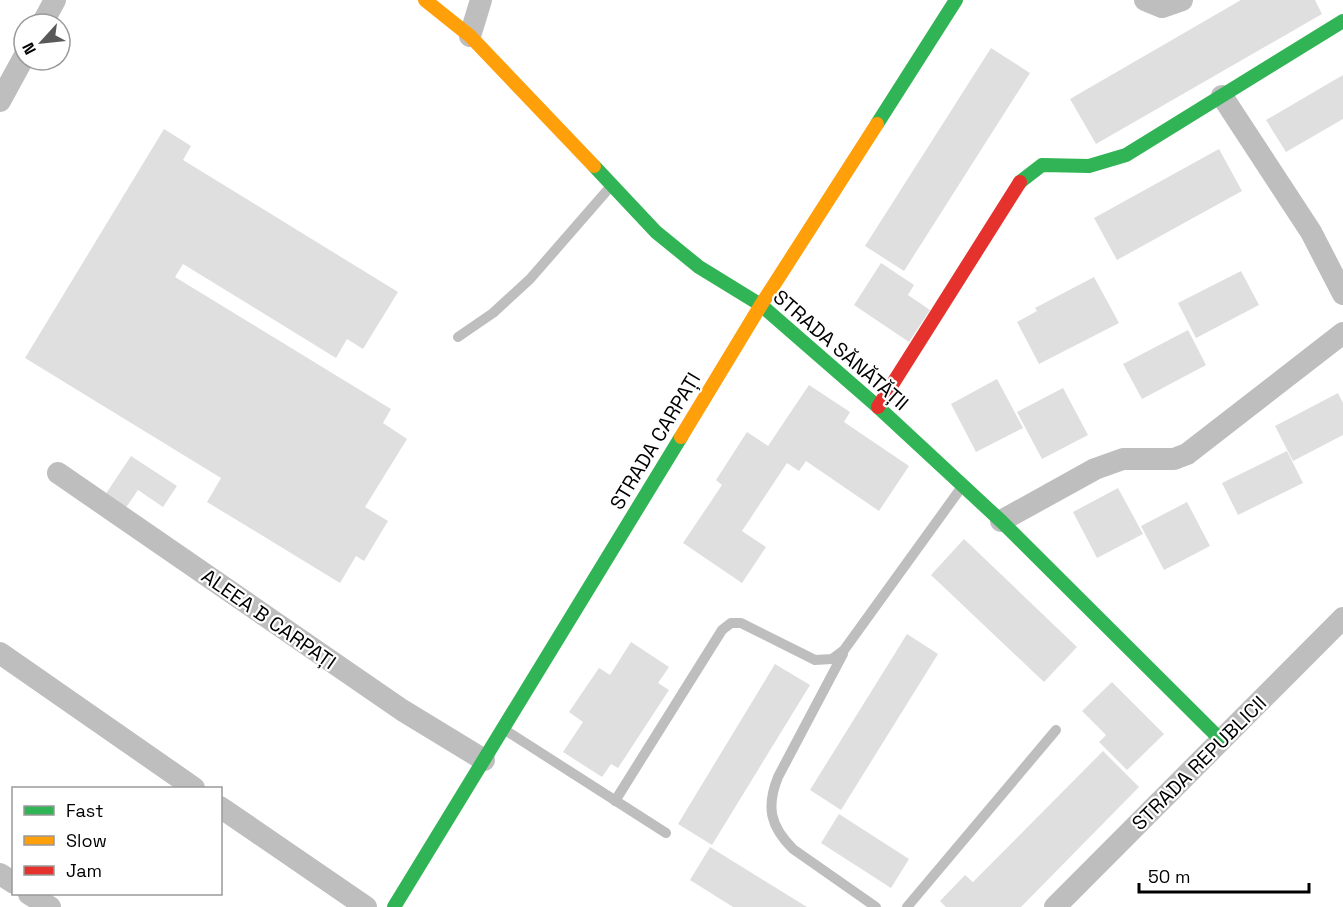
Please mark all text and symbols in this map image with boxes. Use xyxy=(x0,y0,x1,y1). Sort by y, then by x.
north arrow xyxy=(12,12,72,72)
text: N xyxy=(17,39,41,58)
street label: STRADA SĂNĂTĂȚII xyxy=(768,284,914,416)
street label: STRADA CARPAȚI xyxy=(604,368,706,514)
street label: ALEEA B CARPAȚI xyxy=(197,563,341,675)
street label: STRADA REPUBLICII xyxy=(1126,690,1272,836)
legend xyxy=(12,787,222,895)
text: Fast xyxy=(66,799,103,822)
text: Slow xyxy=(66,829,107,852)
scale bar xyxy=(1139,856,1308,894)
text: Jam xyxy=(66,859,102,882)
text: 50 m xyxy=(1148,865,1190,888)

